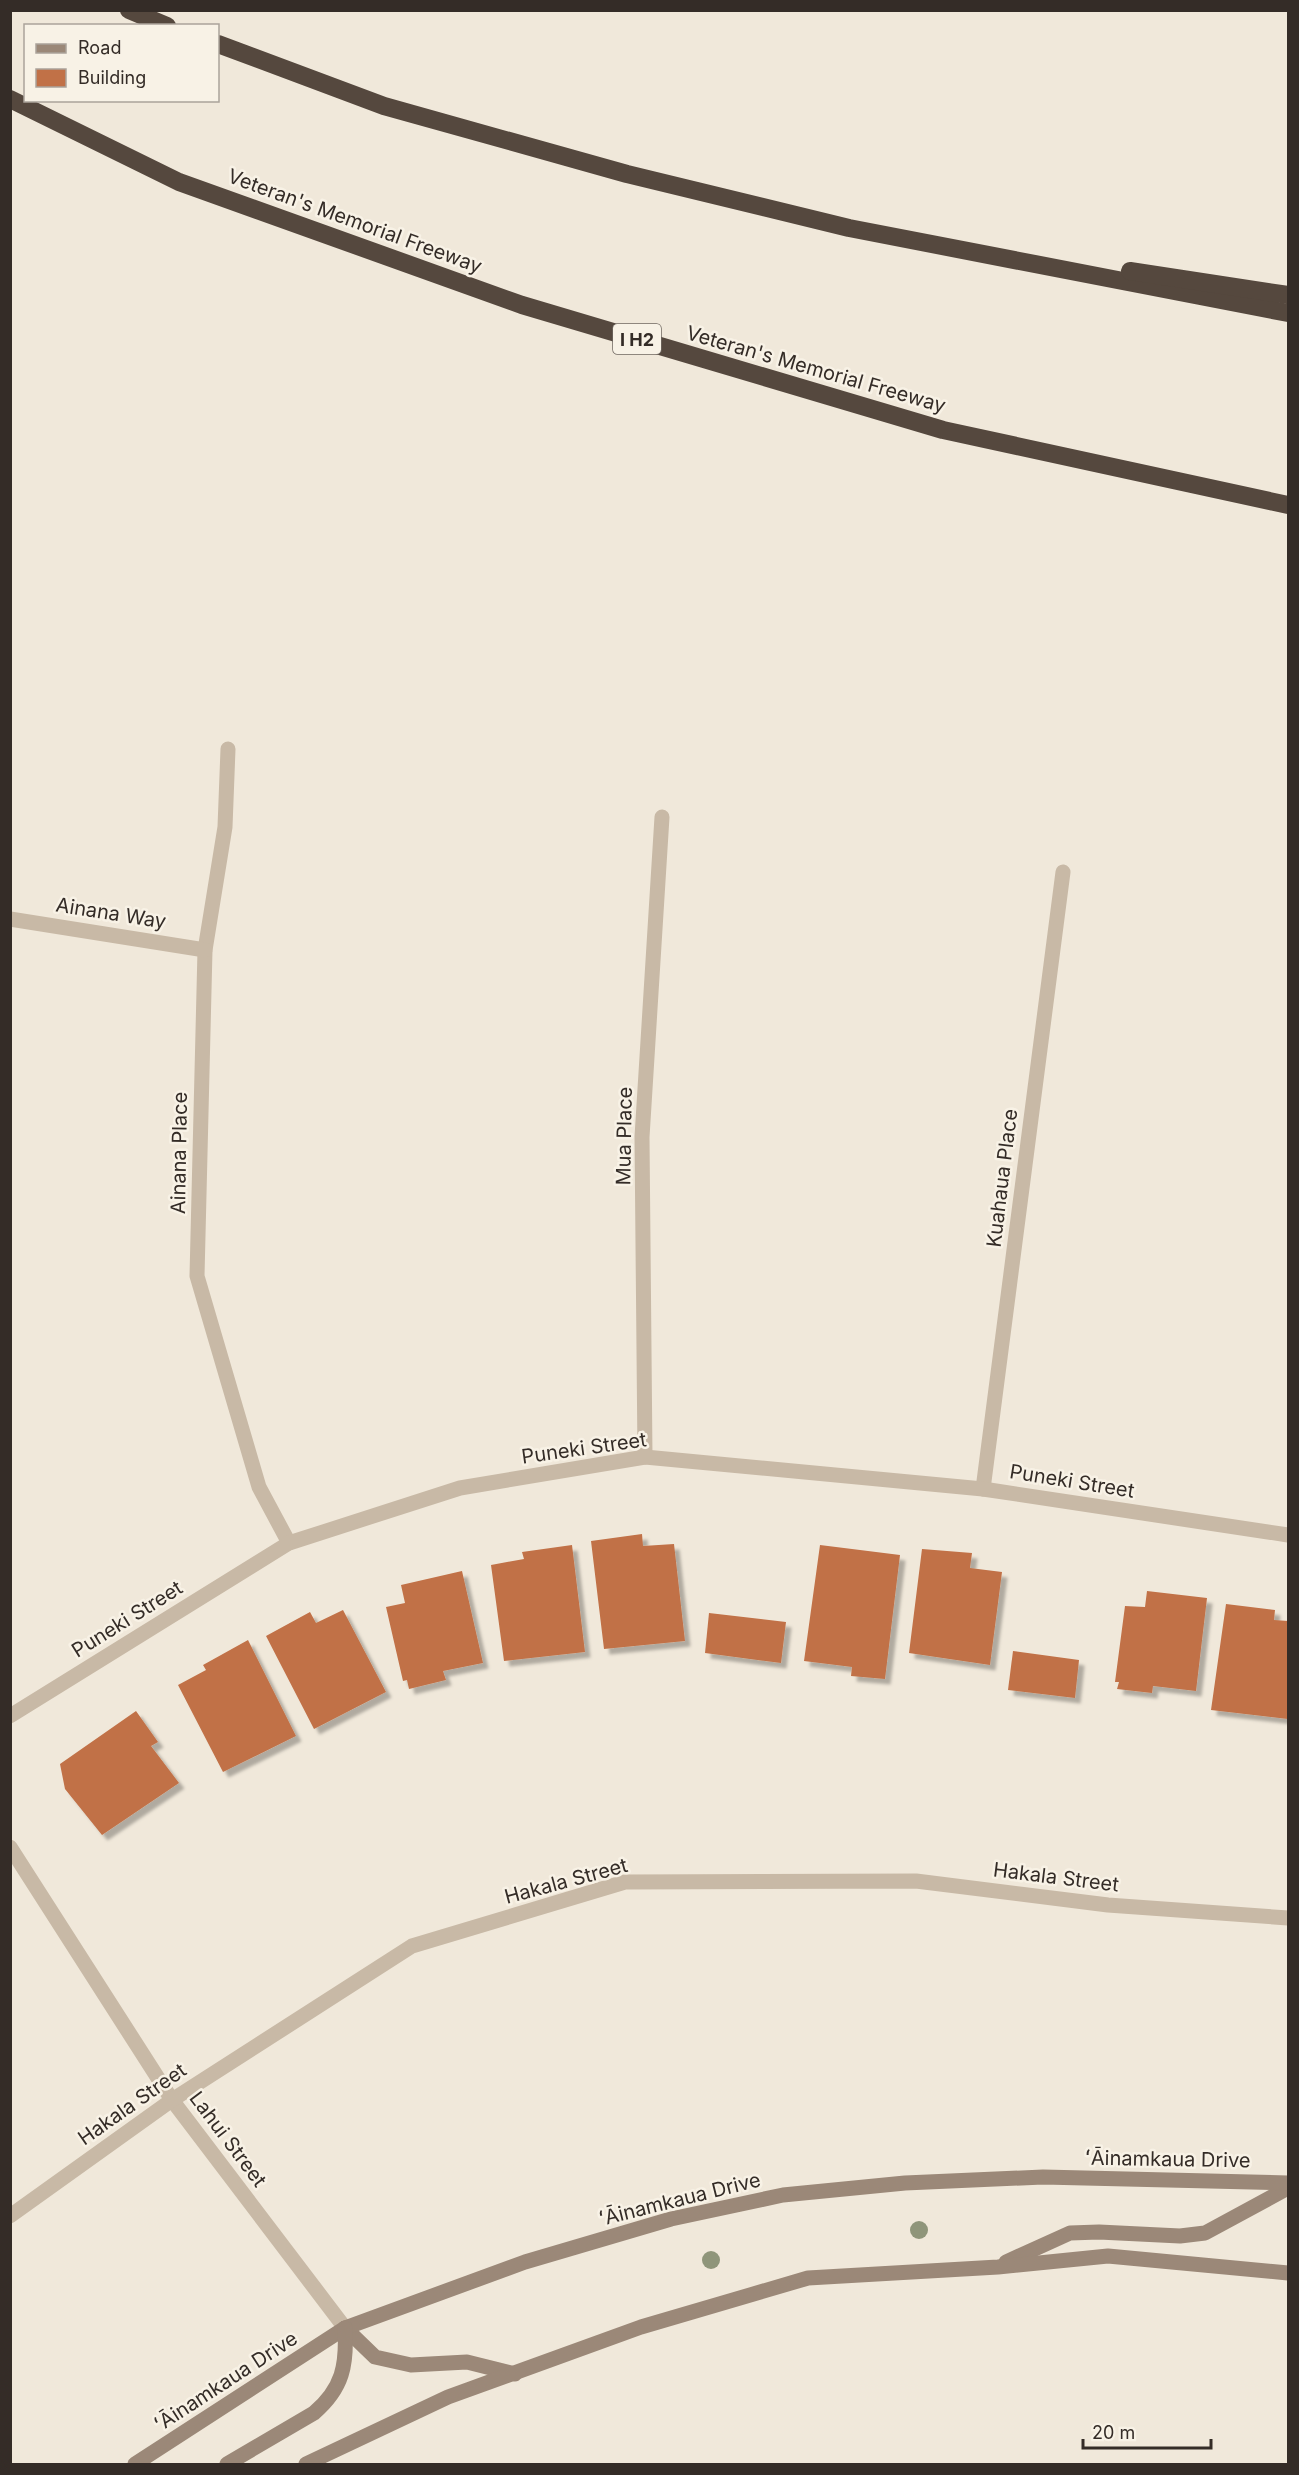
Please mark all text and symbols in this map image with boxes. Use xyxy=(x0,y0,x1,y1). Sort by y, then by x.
legend xyxy=(24,24,219,102)
text: Road xyxy=(78,37,121,58)
text: Building xyxy=(78,67,146,88)
street label: Veteran's Memorial Freeway xyxy=(225,164,485,278)
street label: Veteran's Memorial Freeway xyxy=(684,320,948,418)
road number: I H2 xyxy=(613,324,661,354)
street label: Ainana Way xyxy=(54,892,168,934)
street label: Mua Place xyxy=(611,1086,637,1186)
street label: Ainana Place xyxy=(166,1092,192,1214)
street label: Kuahaua Place xyxy=(982,1107,1022,1249)
street label: Puneki Street xyxy=(520,1427,648,1469)
street label: Puneki Street xyxy=(1008,1459,1137,1503)
street label: Puneki Street xyxy=(67,1575,187,1663)
street label: Hakala Street xyxy=(502,1853,631,1909)
street label: Hakala Street xyxy=(992,1857,1121,1897)
street label: Hakala Street xyxy=(73,2058,191,2150)
street label: Lahui Street xyxy=(184,2087,272,2192)
street label: ʻĀinamkaua Drive xyxy=(1085,2146,1251,2172)
street label: ʻĀinamkaua Drive xyxy=(597,2167,763,2231)
street label: ʻĀinamkaua Drive xyxy=(150,2326,302,2436)
scale bar xyxy=(1083,2412,1210,2450)
text: 20 m xyxy=(1092,2422,1135,2443)

